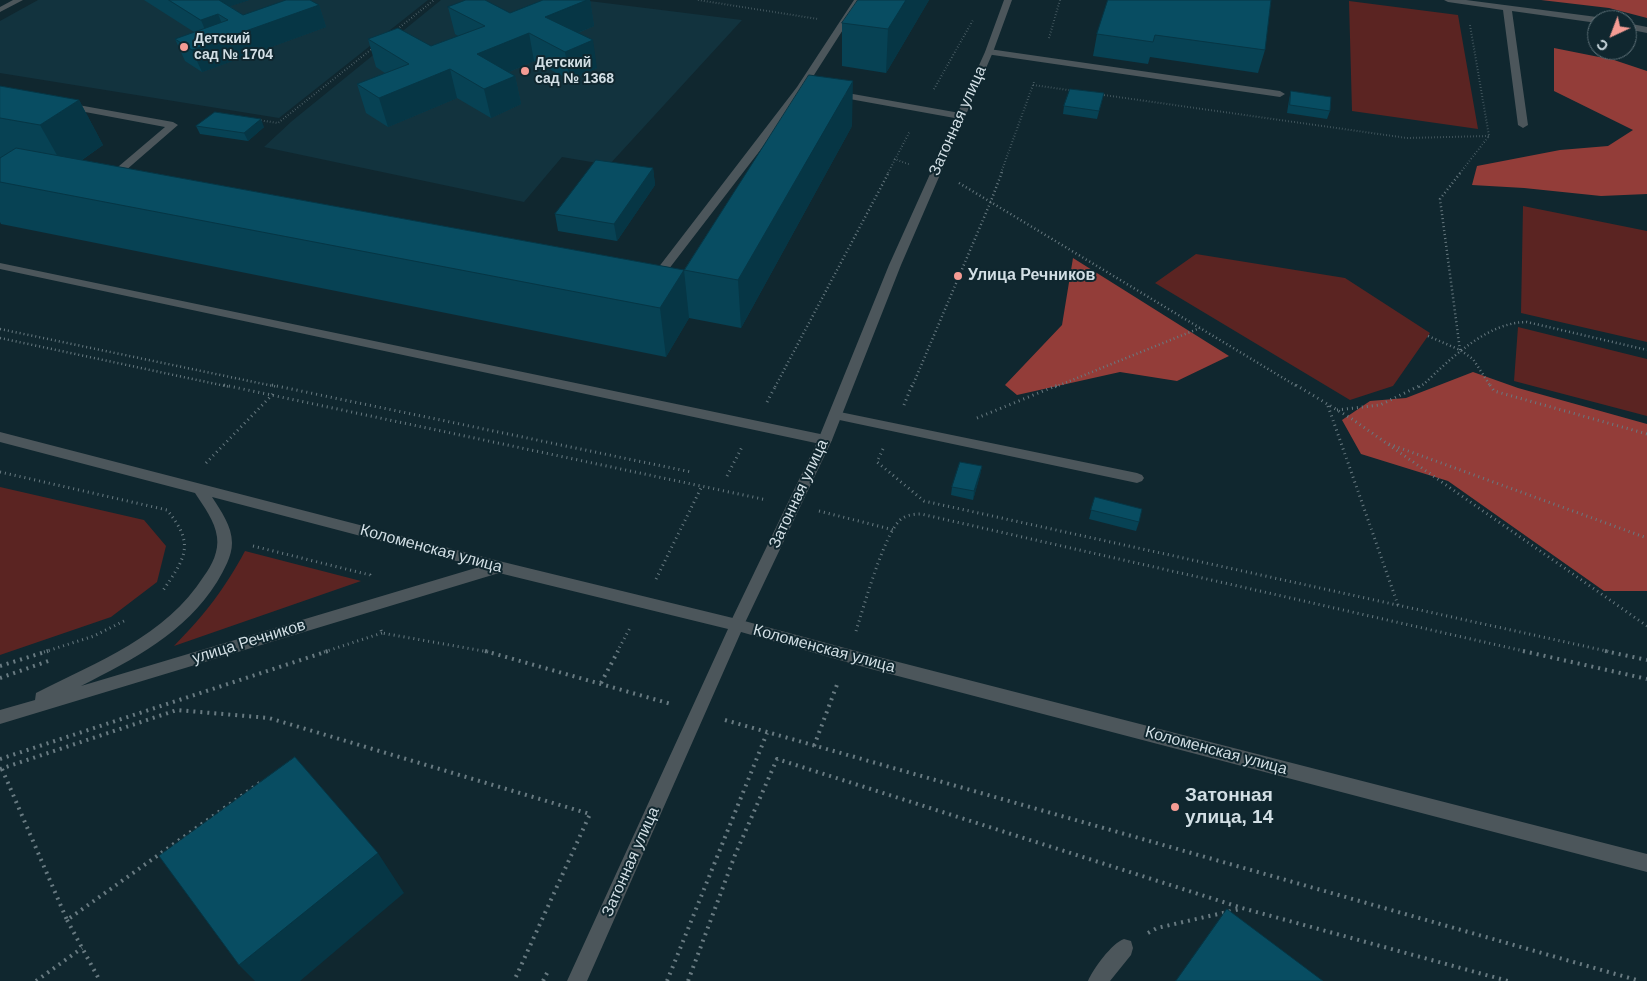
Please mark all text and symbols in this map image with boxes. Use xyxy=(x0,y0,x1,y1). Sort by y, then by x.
north arrow xyxy=(1587,10,1637,60)
place label: Детский сад № 1704 xyxy=(194,31,273,64)
text: С xyxy=(1593,36,1612,55)
marker: Детский сад № 1704 xyxy=(178,41,190,53)
place label: Детский сад № 1368 xyxy=(535,55,614,88)
street label: Затонная улица xyxy=(925,63,991,179)
marker: Детский сад № 1368 xyxy=(519,65,531,77)
place label: Улица Речников xyxy=(968,266,1095,286)
marker: Улица Речников xyxy=(952,270,964,282)
street label: Затонная улица xyxy=(765,437,833,551)
street label: Коломенская улица xyxy=(358,521,504,577)
street label: улица Речников xyxy=(190,616,308,668)
street label: Коломенская улица xyxy=(751,621,897,677)
street label: Коломенская улица xyxy=(1143,723,1289,779)
place label: Затонная улица, 14 xyxy=(1185,785,1273,829)
marker: Затонная улица, 14 xyxy=(1169,801,1181,813)
street label: Затонная улица xyxy=(598,804,664,920)

